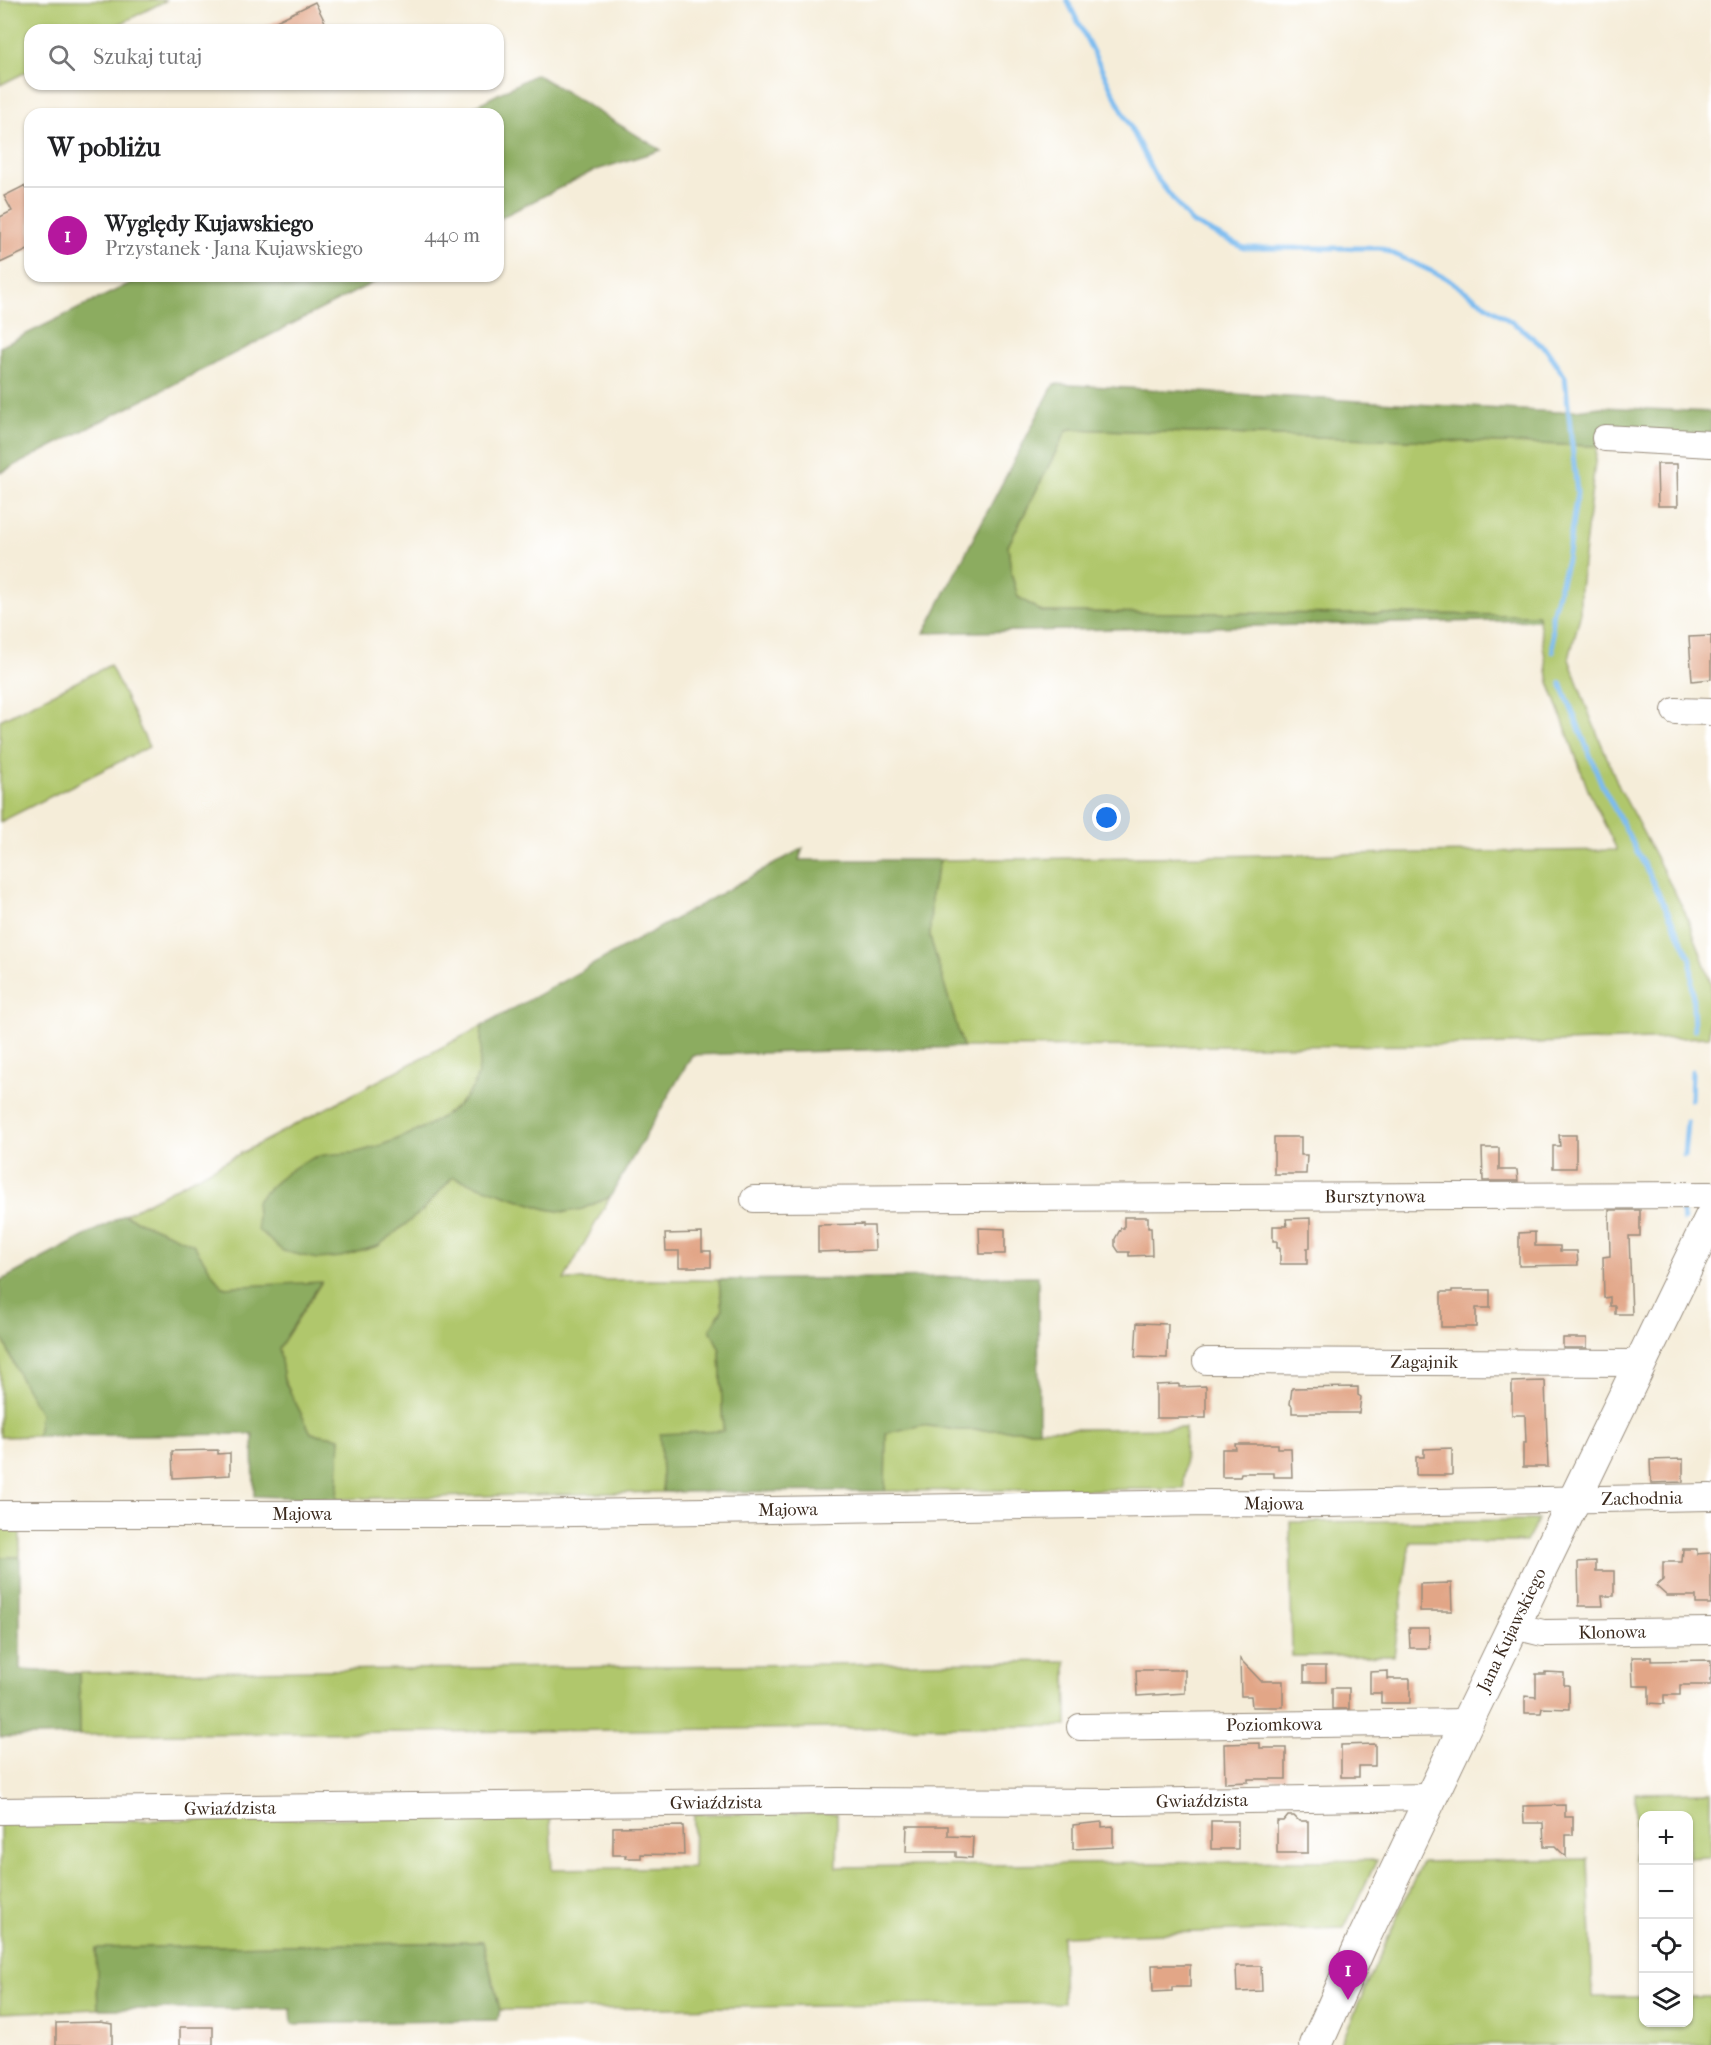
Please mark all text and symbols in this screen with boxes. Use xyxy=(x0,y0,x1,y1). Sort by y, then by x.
search box xyxy=(24,24,504,90)
icon: search xyxy=(45,41,78,74)
text: Szukaj tutaj xyxy=(93,44,202,70)
text: W pobliżu xyxy=(48,132,161,163)
text: Wyględy Kujawskiego xyxy=(105,211,313,237)
text: 1 xyxy=(64,224,71,247)
text: 440 m xyxy=(424,224,480,247)
text: Przystanek · Jana Kujawskiego xyxy=(105,237,363,260)
your location xyxy=(1092,803,1121,832)
street label: Bursztynowa xyxy=(1325,1186,1426,1208)
street label: Zagajnik xyxy=(1390,1352,1459,1373)
street label: Zachodnia xyxy=(1601,1488,1683,1510)
street label: Majowa xyxy=(1244,1493,1305,1515)
street label: Majowa xyxy=(758,1499,819,1521)
street label: Majowa xyxy=(272,1504,333,1525)
street label: Jana Kujawskiego xyxy=(1472,1565,1551,1697)
street label: Klonowa xyxy=(1578,1622,1647,1644)
street label: Poziomkowa xyxy=(1226,1714,1323,1736)
street label: Gwiaździsta xyxy=(1156,1790,1249,1812)
street label: Gwiaździsta xyxy=(670,1792,763,1814)
street label: Gwiaździsta xyxy=(184,1798,277,1820)
map controls xyxy=(1639,1811,1693,2027)
button: + xyxy=(1639,1811,1693,1865)
button: − xyxy=(1639,1865,1693,1919)
button: locate xyxy=(1639,1919,1693,1973)
pin: 1 xyxy=(1328,1950,1368,2000)
button: layers xyxy=(1639,1973,1693,2027)

